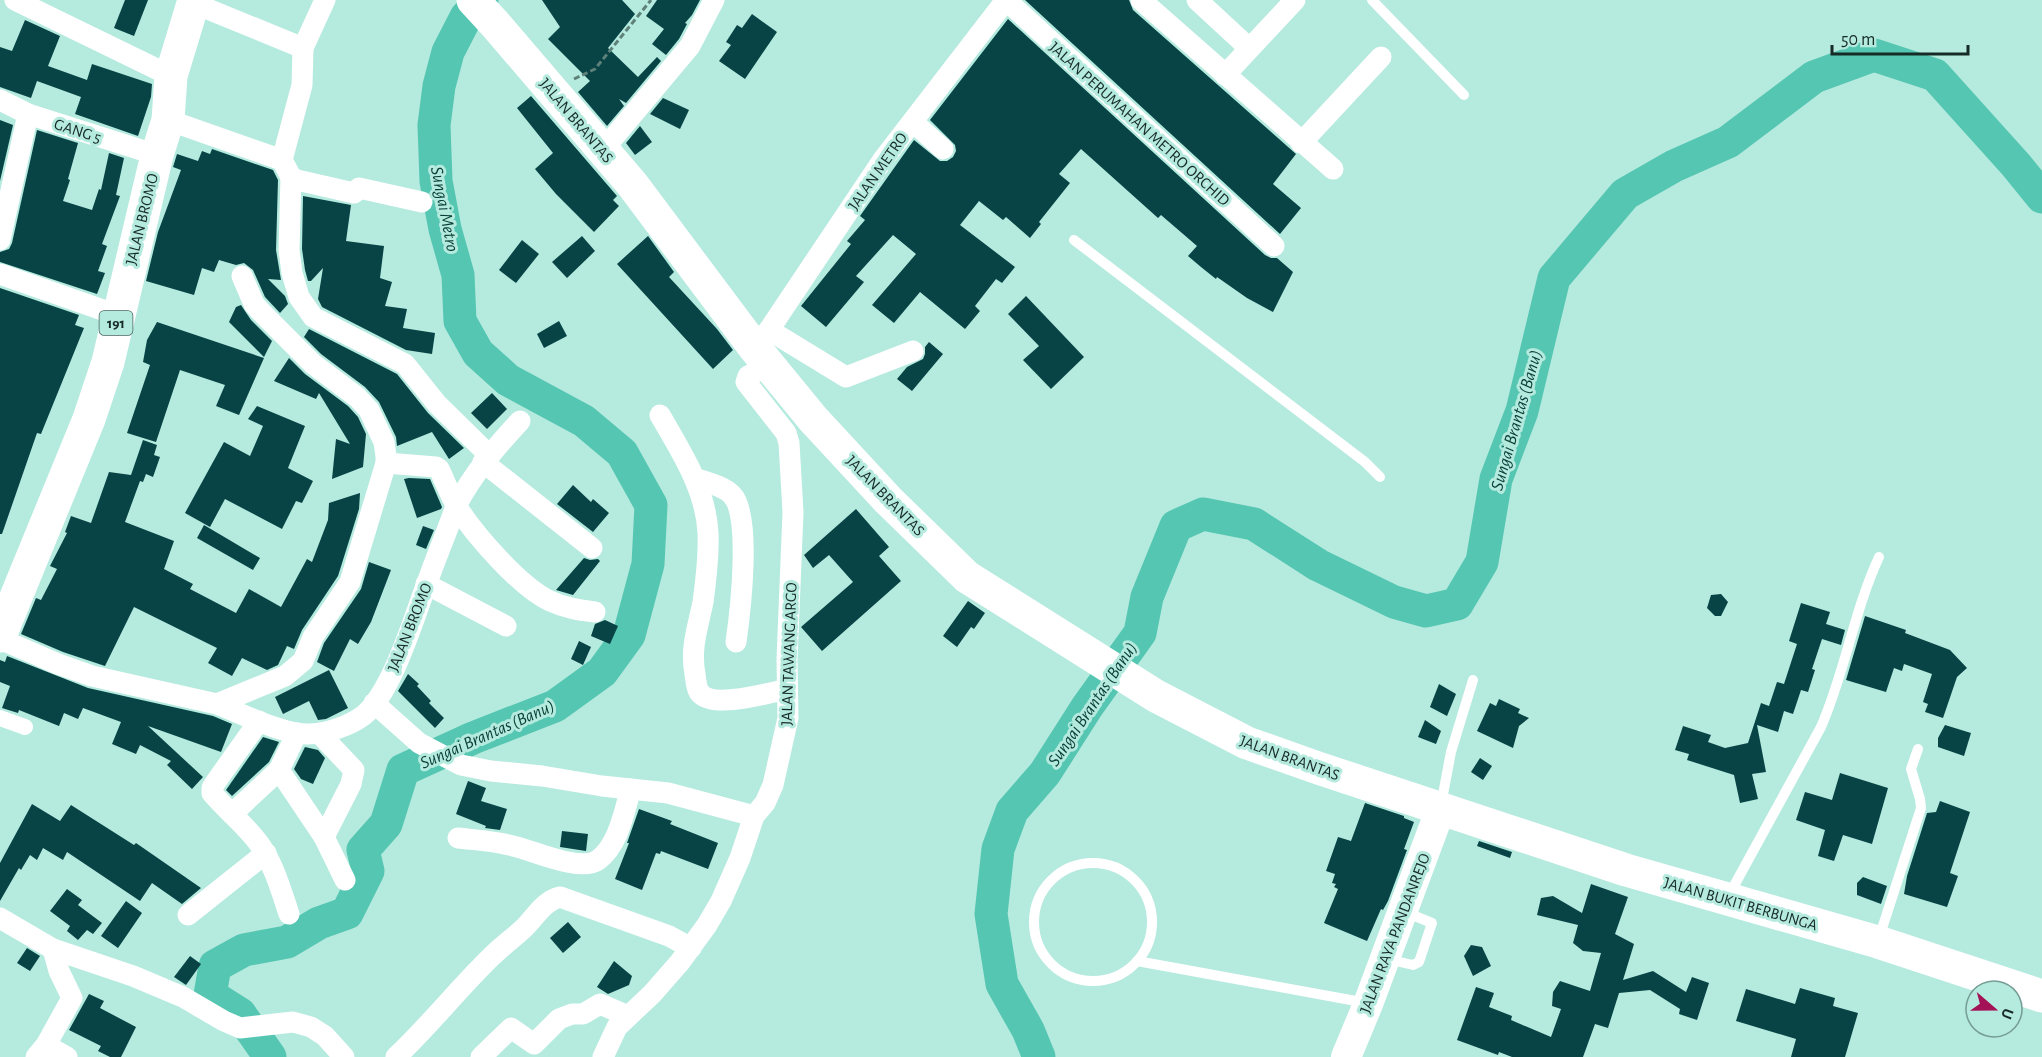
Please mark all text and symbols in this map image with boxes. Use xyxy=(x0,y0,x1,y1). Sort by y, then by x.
scale bar xyxy=(1832,18,1968,56)
text: 50 m xyxy=(1841,31,1875,49)
street label: JALAN PERUMAHAN METRO ORCHID xyxy=(1046,39,1233,209)
street label: JALAN BRANTAS xyxy=(536,75,616,166)
street label: GANG 5 xyxy=(52,116,103,146)
street label: JALAN METRO xyxy=(845,130,910,213)
water label: Sungai Metro xyxy=(427,165,461,253)
street label: JALAN BROMO xyxy=(123,172,161,267)
road number: 191 xyxy=(100,311,132,335)
water label: Sungai Brantas (Banu) xyxy=(1488,348,1546,492)
street label: JALAN BRANTAS xyxy=(843,452,927,539)
street label: JALAN BROMO xyxy=(385,581,435,674)
street label: JALAN TAWANG ARGO xyxy=(779,582,799,726)
water label: Sungai Brantas (Banu) xyxy=(1045,639,1141,770)
water label: Sungai Brantas (Banu) xyxy=(417,697,557,773)
street label: JALAN BRANTAS xyxy=(1238,732,1342,783)
street label: JALAN RAYA PANDANREJO xyxy=(1357,851,1433,1016)
street label: JALAN BUKIT BERBUNGA xyxy=(1662,874,1819,934)
north arrow xyxy=(1964,979,2024,1039)
text: U xyxy=(1998,1006,2016,1021)

